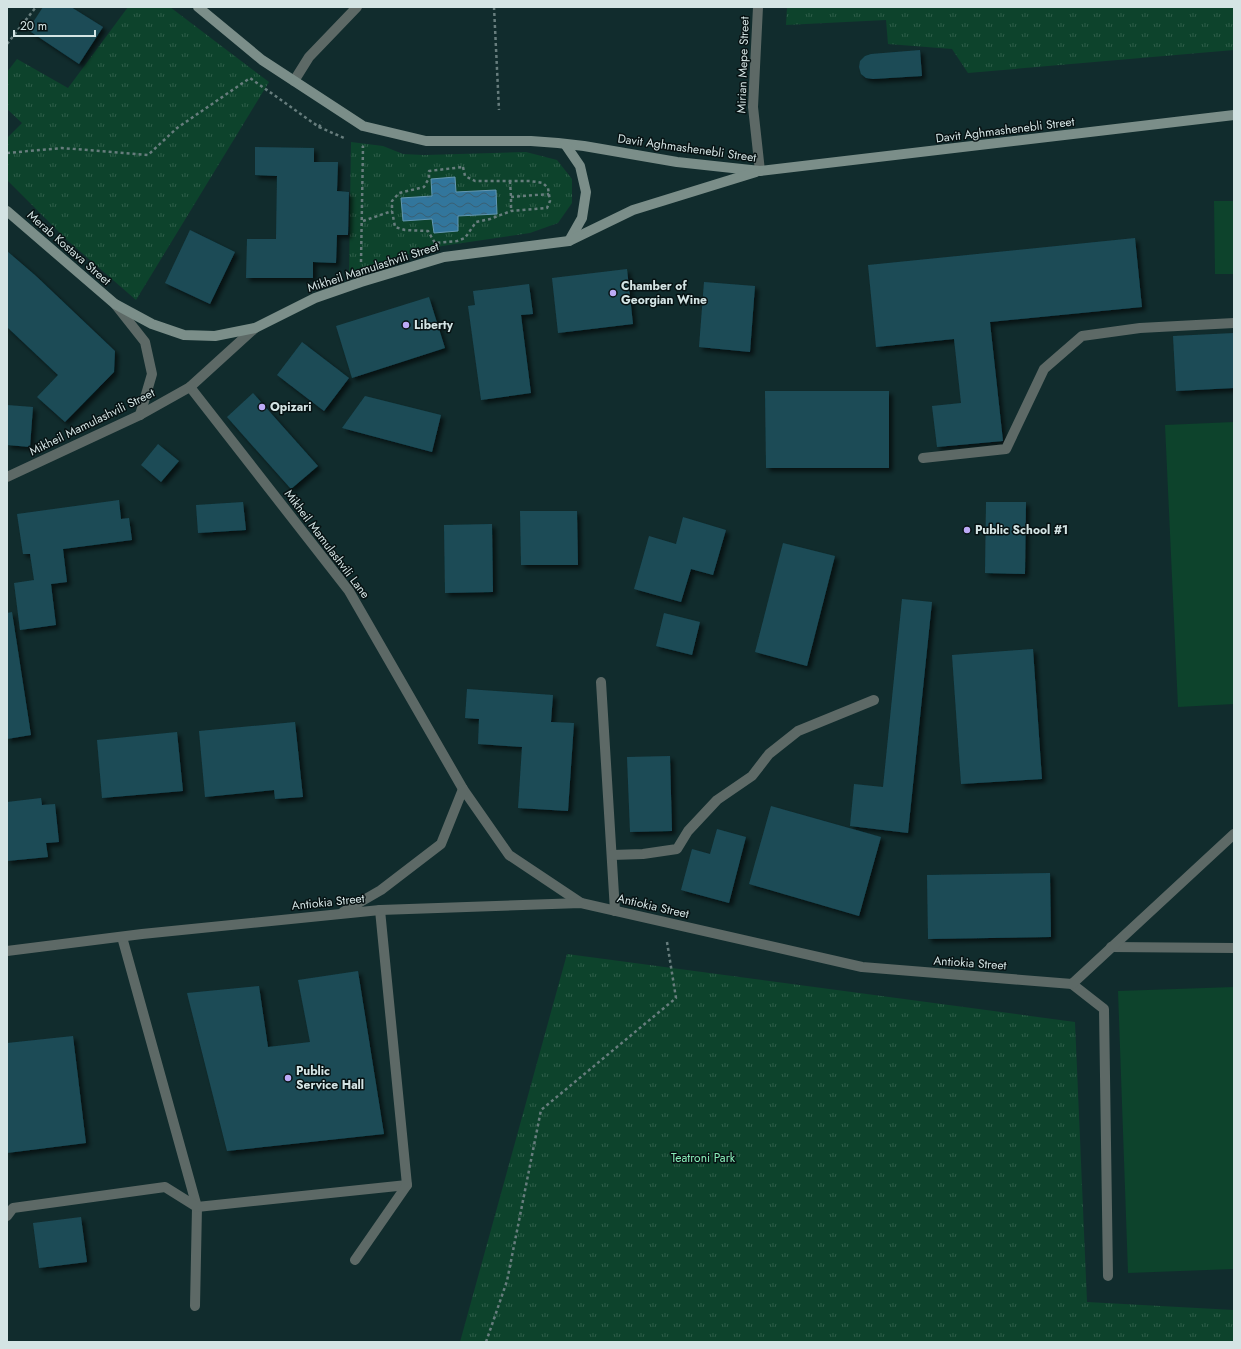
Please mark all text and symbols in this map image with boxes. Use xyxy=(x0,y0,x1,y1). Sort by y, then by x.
scale bar xyxy=(14,12,95,38)
street label: Mirian Mepe Street xyxy=(732,16,754,114)
text: 20 m xyxy=(20,17,47,35)
street label: Davit Aghmashenebli Street xyxy=(935,113,1076,147)
street label: Davit Aghmashenebli Street xyxy=(617,129,758,167)
street label: Merab Kostava Street xyxy=(23,206,115,290)
street label: Mikheil Mamulashvili Street xyxy=(305,237,441,297)
place label: Chamber of Georgian Wine xyxy=(621,277,707,309)
marker: Chamber of Georgian Wine xyxy=(608,288,618,298)
place label: Liberty xyxy=(414,316,454,334)
marker: Liberty xyxy=(401,320,411,330)
street label: Mikheil Mamulashvili Street xyxy=(26,384,158,460)
place label: Opizari xyxy=(270,398,312,416)
marker: Opizari xyxy=(257,402,267,412)
street label: Mikheil Mamulashvili Lane xyxy=(280,486,374,602)
place label: Public School #1 xyxy=(975,521,1068,539)
marker: Public School #1 xyxy=(962,525,972,535)
street label: Antiokia Street xyxy=(291,889,365,915)
street label: Antiokia Street xyxy=(615,889,691,923)
street label: Antiokia Street xyxy=(933,951,1007,975)
place label: Public Service Hall xyxy=(296,1062,364,1094)
marker: Public Service Hall xyxy=(283,1073,293,1083)
park label: Teatroni Park xyxy=(671,1149,736,1167)

